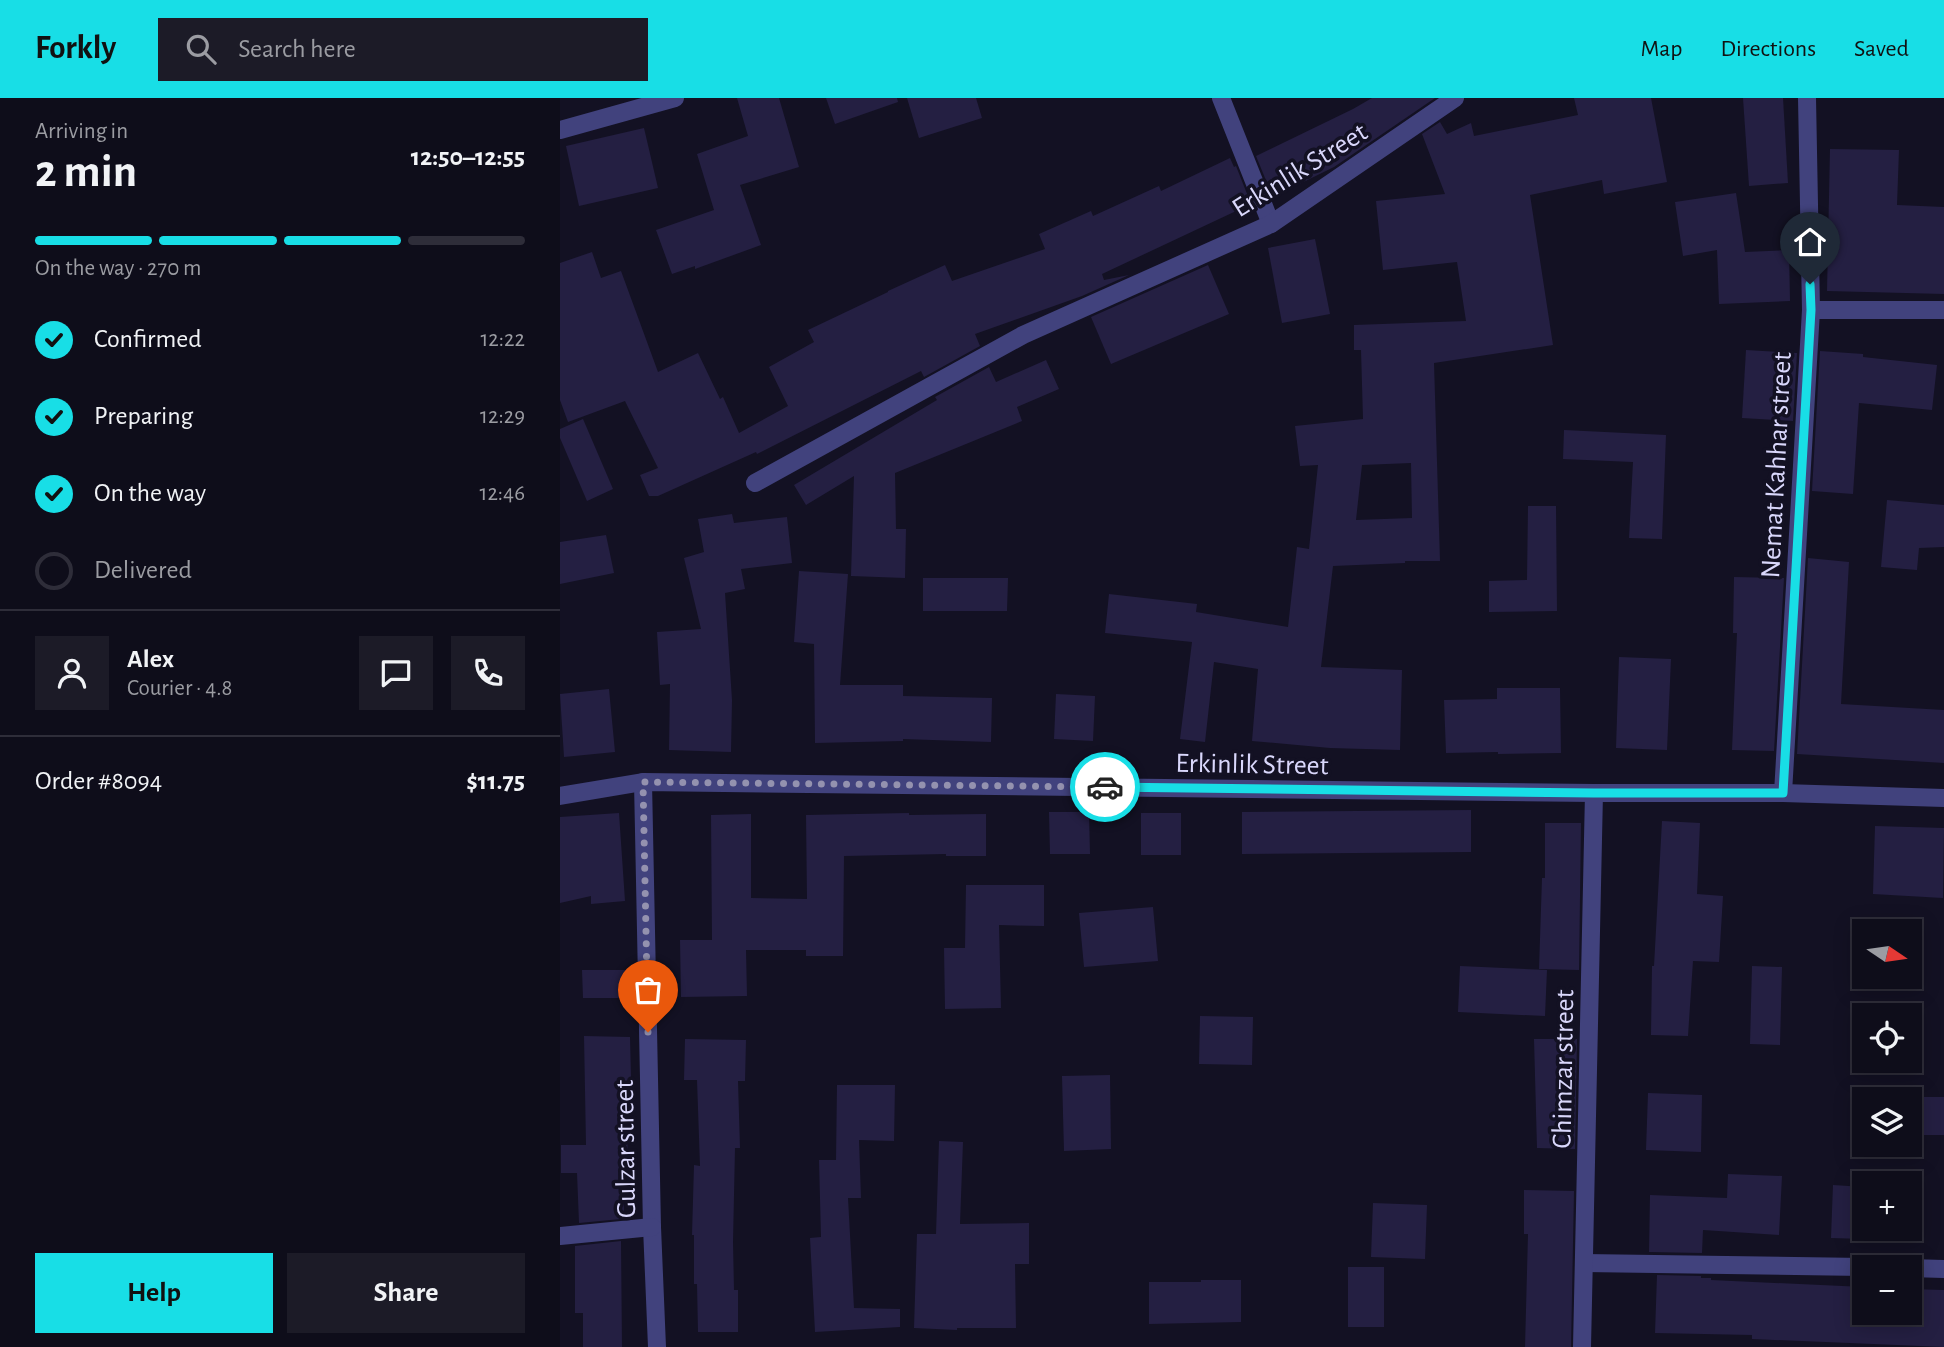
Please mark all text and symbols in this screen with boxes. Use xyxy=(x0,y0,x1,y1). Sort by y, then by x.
search box xyxy=(158,18,648,81)
icon: search xyxy=(182,30,220,68)
text: Forkly xyxy=(35,32,116,65)
text: Search here xyxy=(238,36,356,62)
text: Map xyxy=(1640,37,1682,61)
text: Directions xyxy=(1720,37,1816,61)
text: Saved xyxy=(1854,37,1909,61)
street label: Erkinlik Street xyxy=(1228,118,1373,223)
text: Arriving in xyxy=(35,120,128,143)
text: 12:50–12:55 xyxy=(411,144,525,170)
text: 2 min xyxy=(35,149,137,195)
pin xyxy=(1780,212,1840,284)
icon: home xyxy=(1791,223,1829,261)
text: On the way · 270 m xyxy=(35,257,202,280)
icon: check xyxy=(35,321,73,359)
text: Confirmed xyxy=(94,326,202,352)
text: 12:22 xyxy=(480,328,525,351)
street label: Nemat Kahhar street xyxy=(1757,351,1797,579)
icon: check xyxy=(35,398,73,436)
text: Preparing xyxy=(94,403,193,429)
text: 12:29 xyxy=(480,405,525,428)
icon: check xyxy=(35,475,73,513)
text: On the way xyxy=(94,480,206,506)
text: 12:46 xyxy=(479,482,525,505)
text: Delivered xyxy=(94,557,192,583)
button: person xyxy=(35,636,109,710)
button: chat xyxy=(359,636,433,710)
button: phone xyxy=(451,636,525,710)
text: Alex xyxy=(127,646,174,672)
text: Courier · 4.8 xyxy=(127,677,232,700)
street label: Erkinlik Street xyxy=(1175,750,1329,780)
courier xyxy=(1070,752,1140,822)
text: Order #8094 xyxy=(35,768,162,794)
text: $11.75 xyxy=(466,768,525,794)
icon: car xyxy=(1086,768,1124,806)
north arrow xyxy=(1852,919,1922,989)
map controls xyxy=(1852,919,1922,1325)
pin xyxy=(618,960,678,1032)
icon: bag xyxy=(629,971,667,1009)
street label: Chimzar street xyxy=(1549,989,1579,1149)
button: locate xyxy=(1852,1003,1922,1073)
street label: Gulzar street xyxy=(611,1079,641,1218)
button: layers xyxy=(1852,1087,1922,1157)
button: + xyxy=(1852,1171,1922,1241)
button: Help xyxy=(35,1253,273,1333)
button: Share xyxy=(287,1253,525,1333)
button: − xyxy=(1852,1255,1922,1325)

